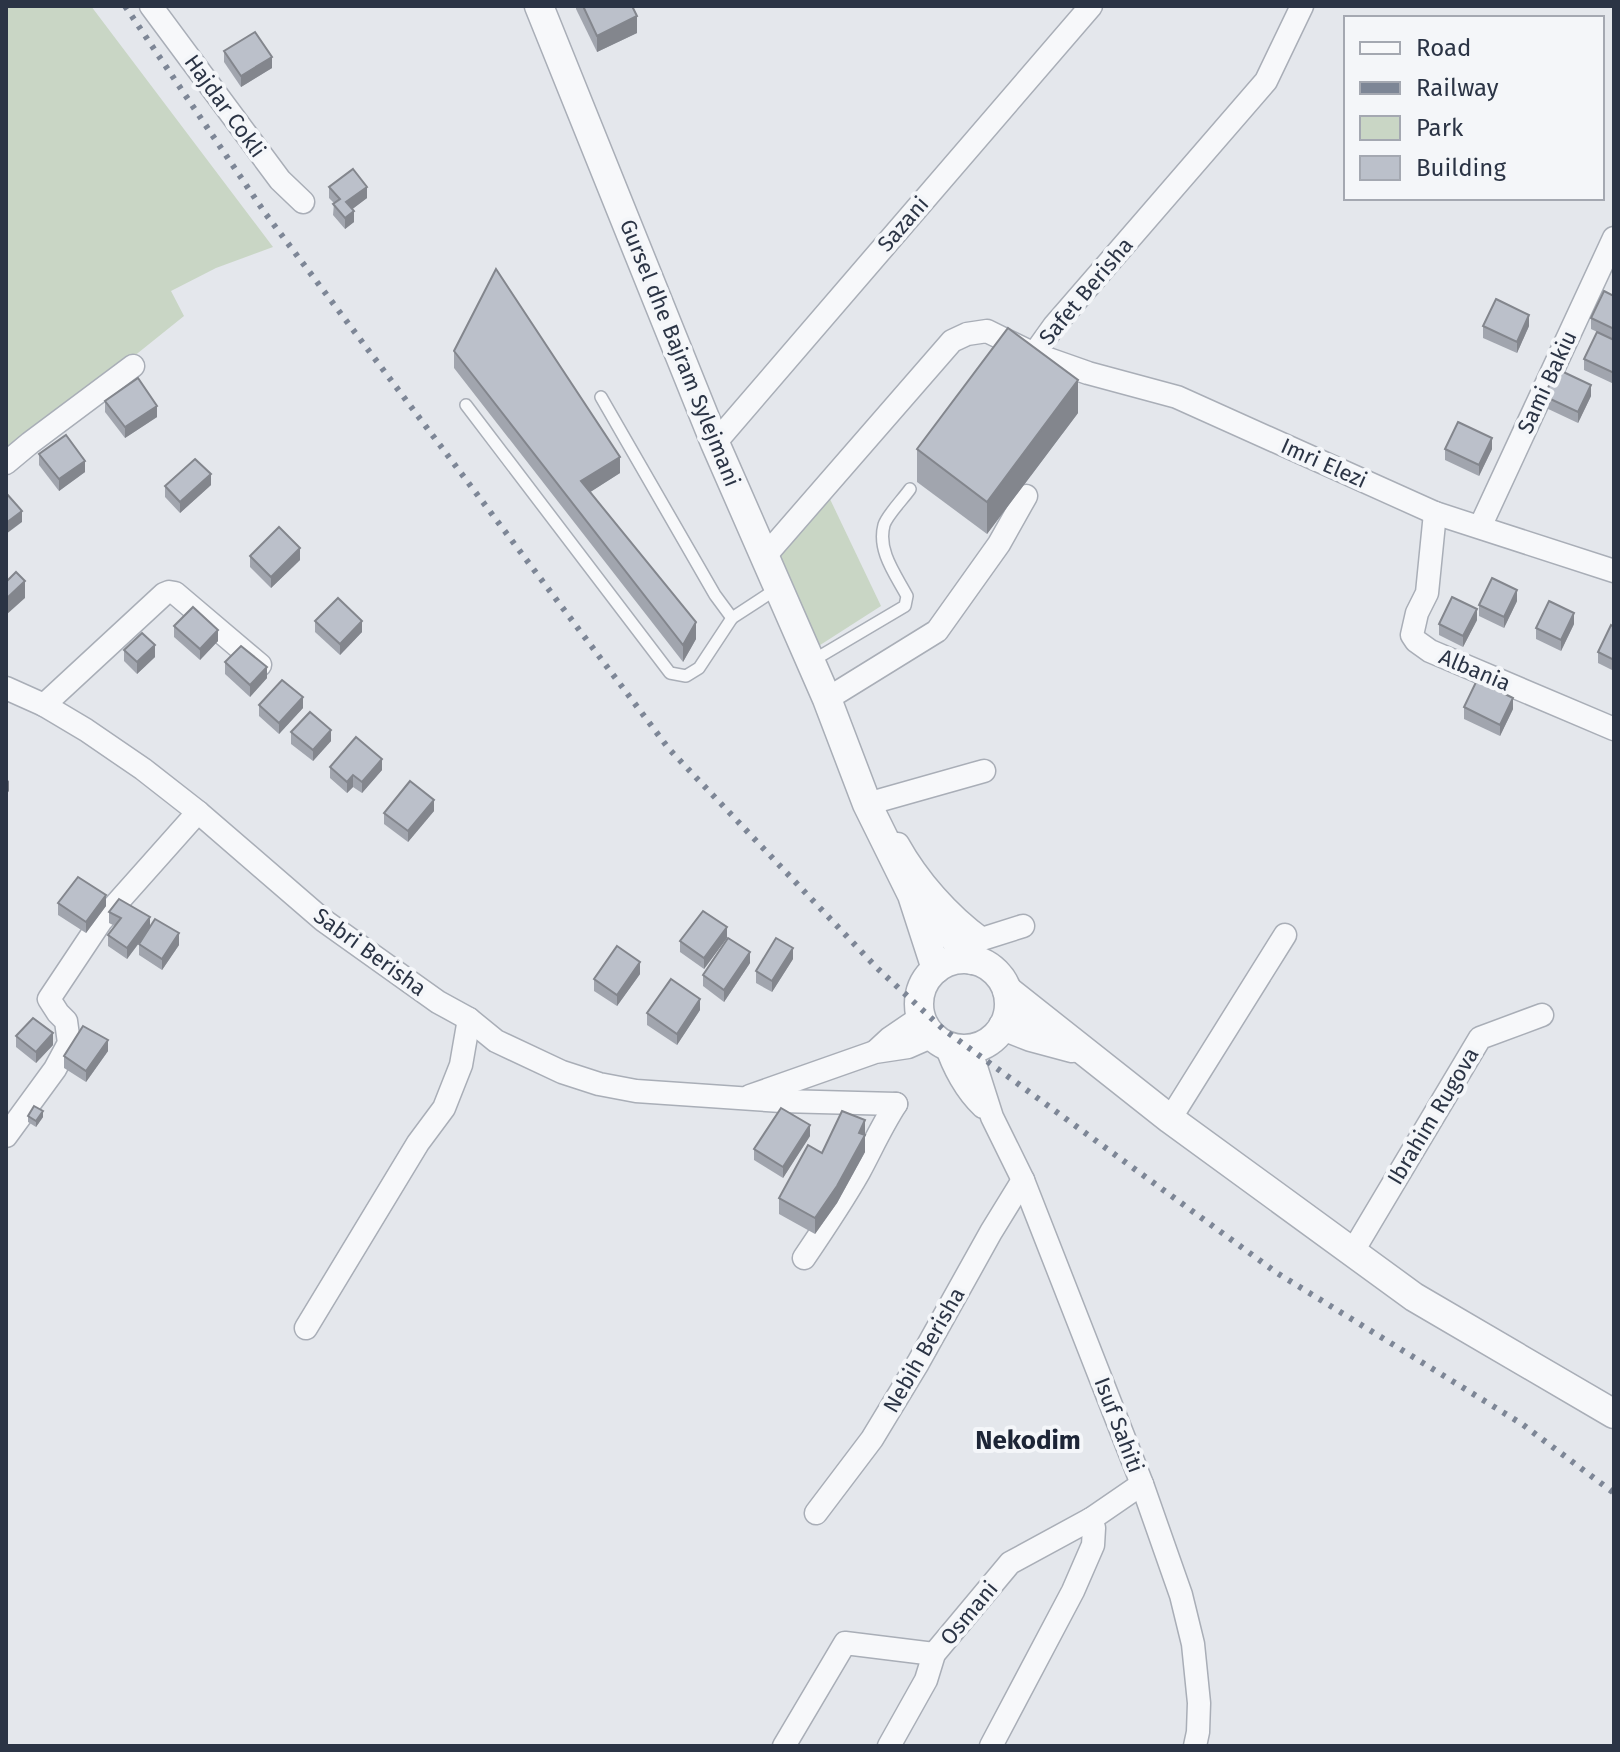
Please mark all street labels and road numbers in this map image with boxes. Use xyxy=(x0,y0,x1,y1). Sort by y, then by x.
street label: Hajdar Cokli xyxy=(179,49,271,163)
street label: Sazani xyxy=(872,191,934,257)
street label: Gursel dhe Bajram Sylejmani xyxy=(614,215,746,491)
street label: Safet Berisha xyxy=(1033,232,1139,350)
street label: Sami Bakiu xyxy=(1511,326,1583,438)
street label: Imri Elezi xyxy=(1277,432,1371,494)
street label: Albania xyxy=(1435,643,1515,697)
street label: Sabri Berisha xyxy=(308,902,432,1002)
street label: Ibrahim Rugova xyxy=(1381,1042,1485,1190)
street label: Nebih Berisha xyxy=(877,1283,971,1417)
street label: Isuf Sahiti xyxy=(1088,1373,1150,1477)
street label: Osmani xyxy=(934,1575,1004,1651)

